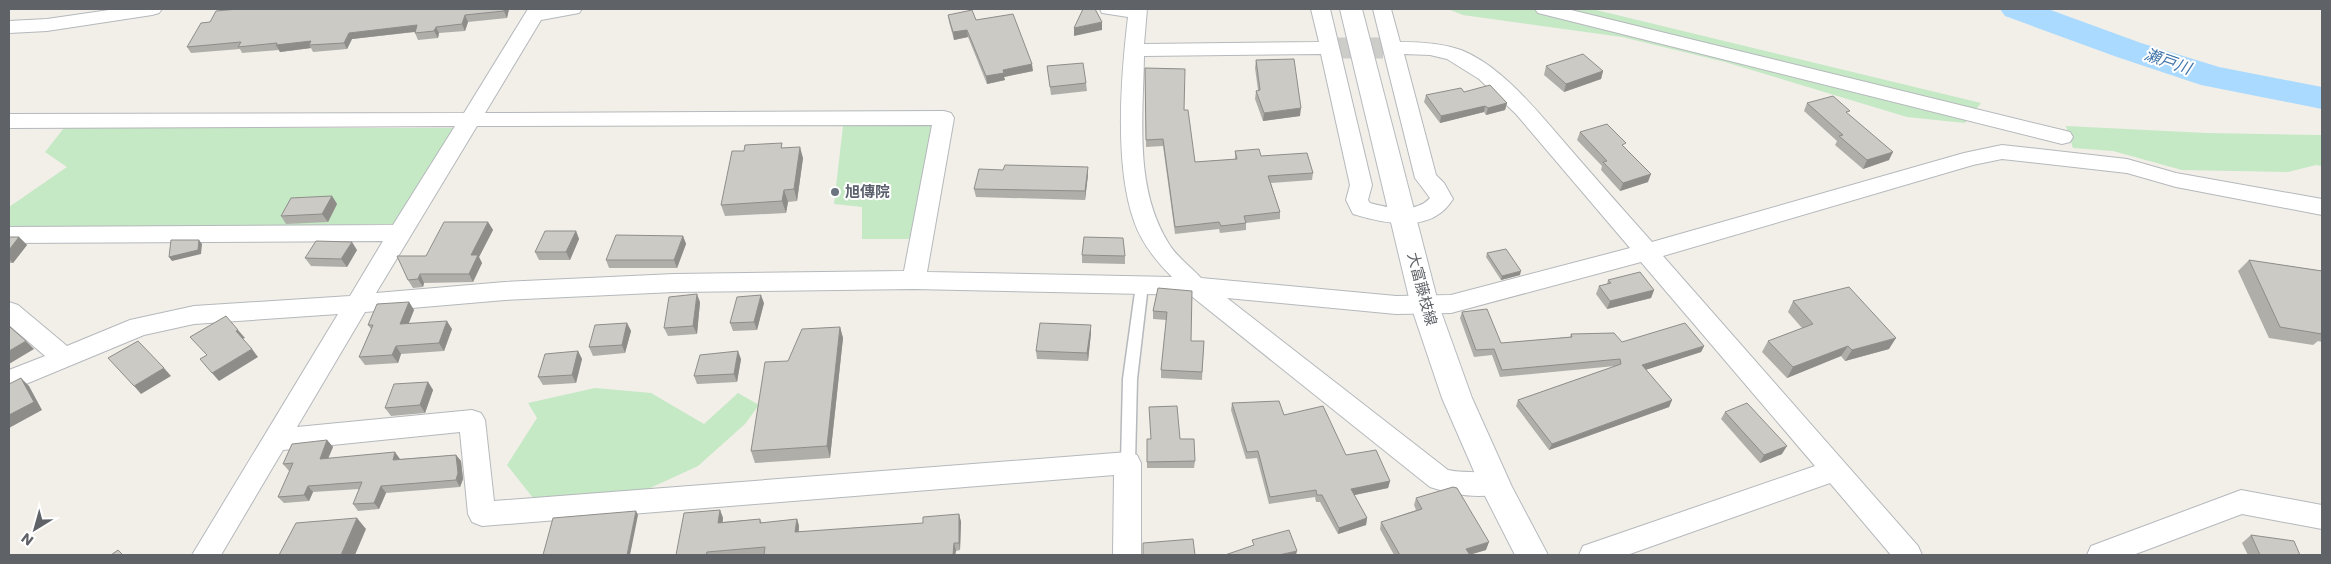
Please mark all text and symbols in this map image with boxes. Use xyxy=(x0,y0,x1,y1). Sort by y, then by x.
water label: 瀬戸川 xyxy=(2141,43,2196,81)
place label: 旭傳院 xyxy=(845,181,890,202)
marker: 旭傳院 xyxy=(829,186,841,198)
street label: 大富藤枝線 xyxy=(1403,250,1442,328)
north arrow xyxy=(10,504,60,554)
text: N xyxy=(17,528,37,551)

